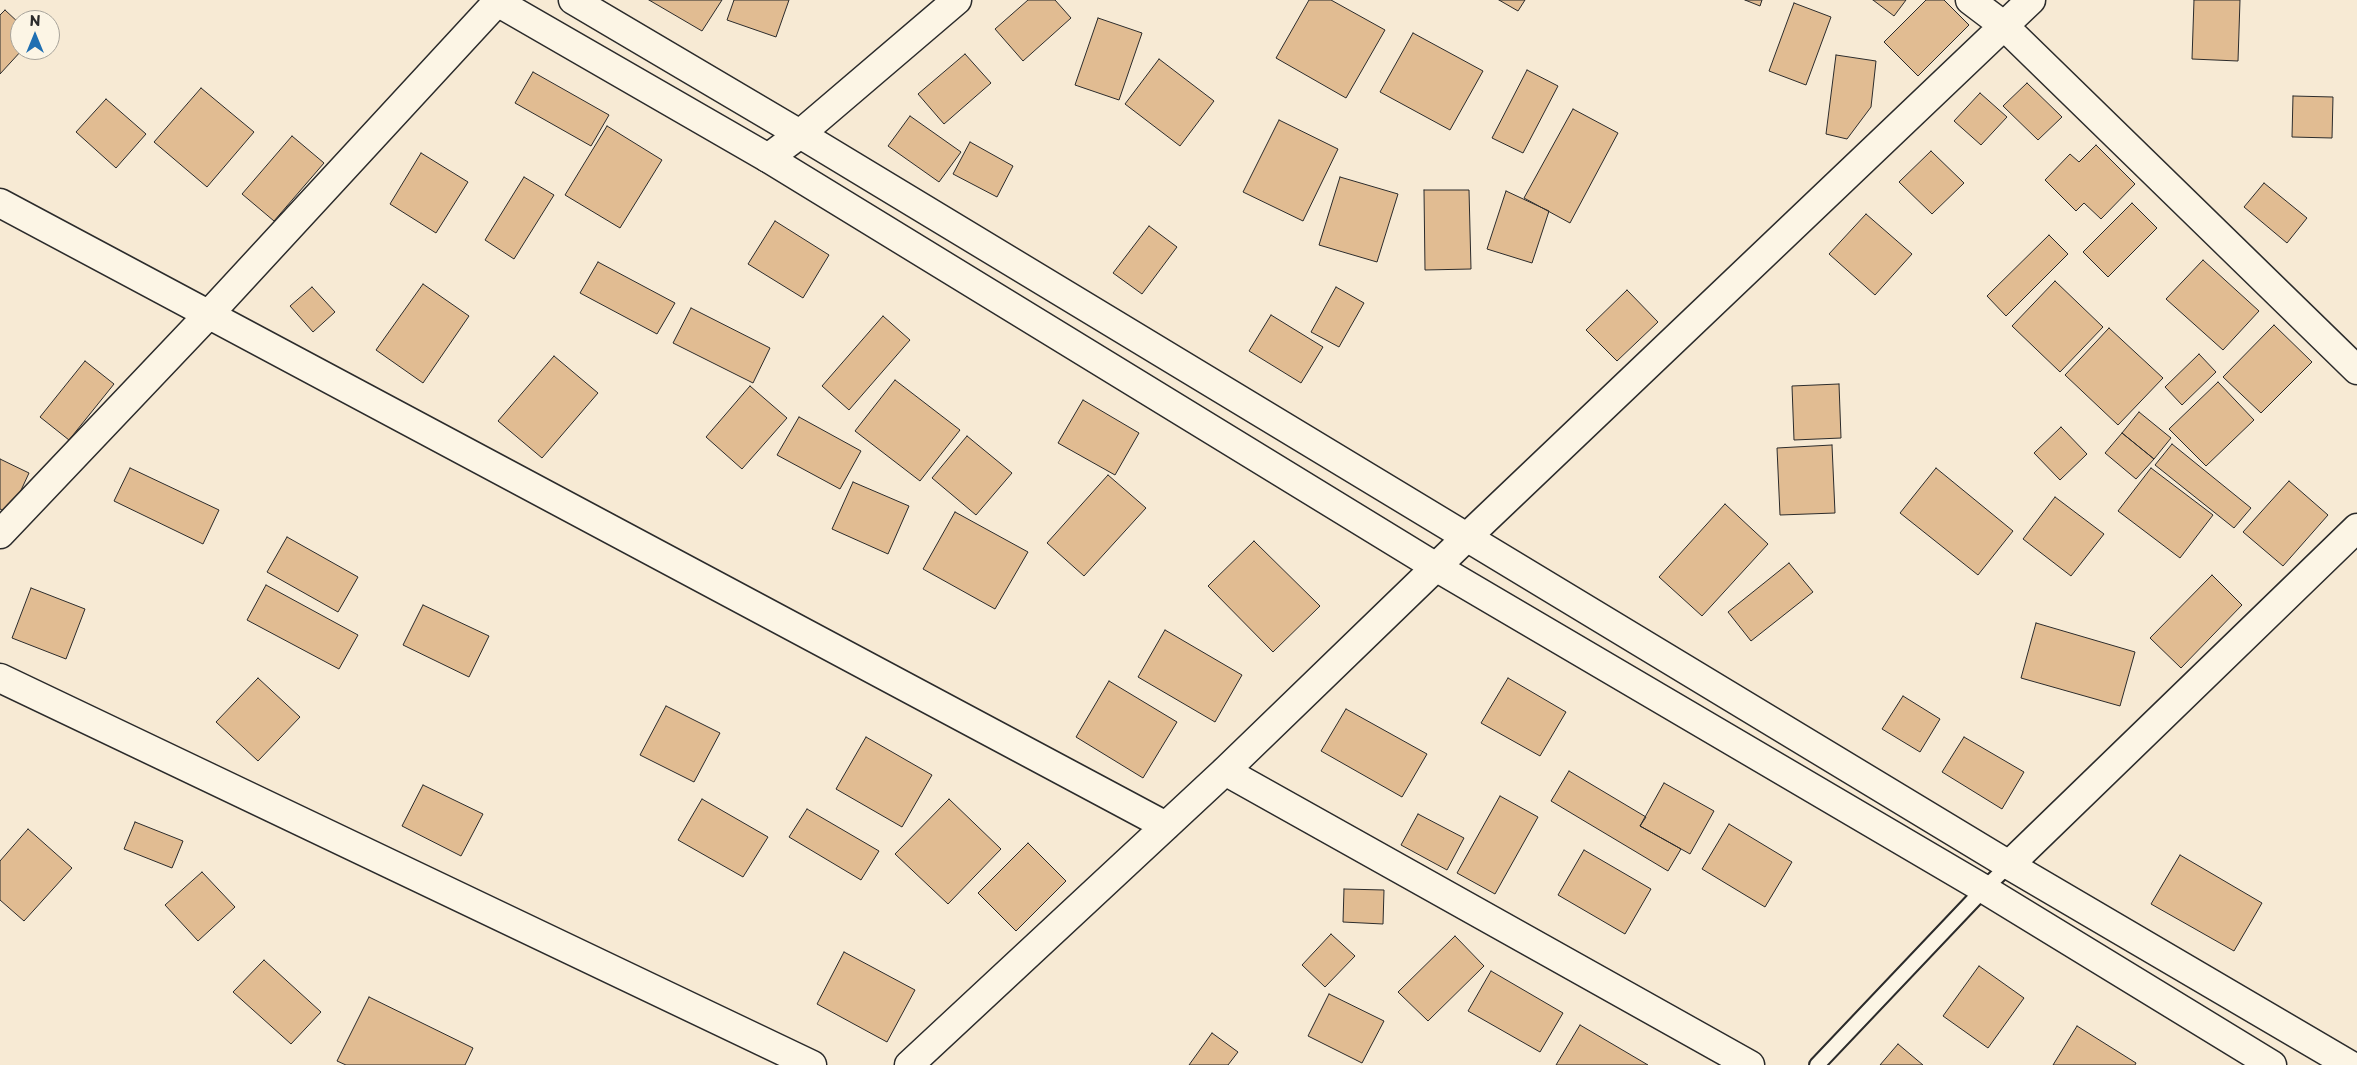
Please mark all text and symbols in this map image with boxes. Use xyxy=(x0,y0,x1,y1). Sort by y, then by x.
north arrow xyxy=(10,10,60,60)
text: N xyxy=(29,10,41,31)

